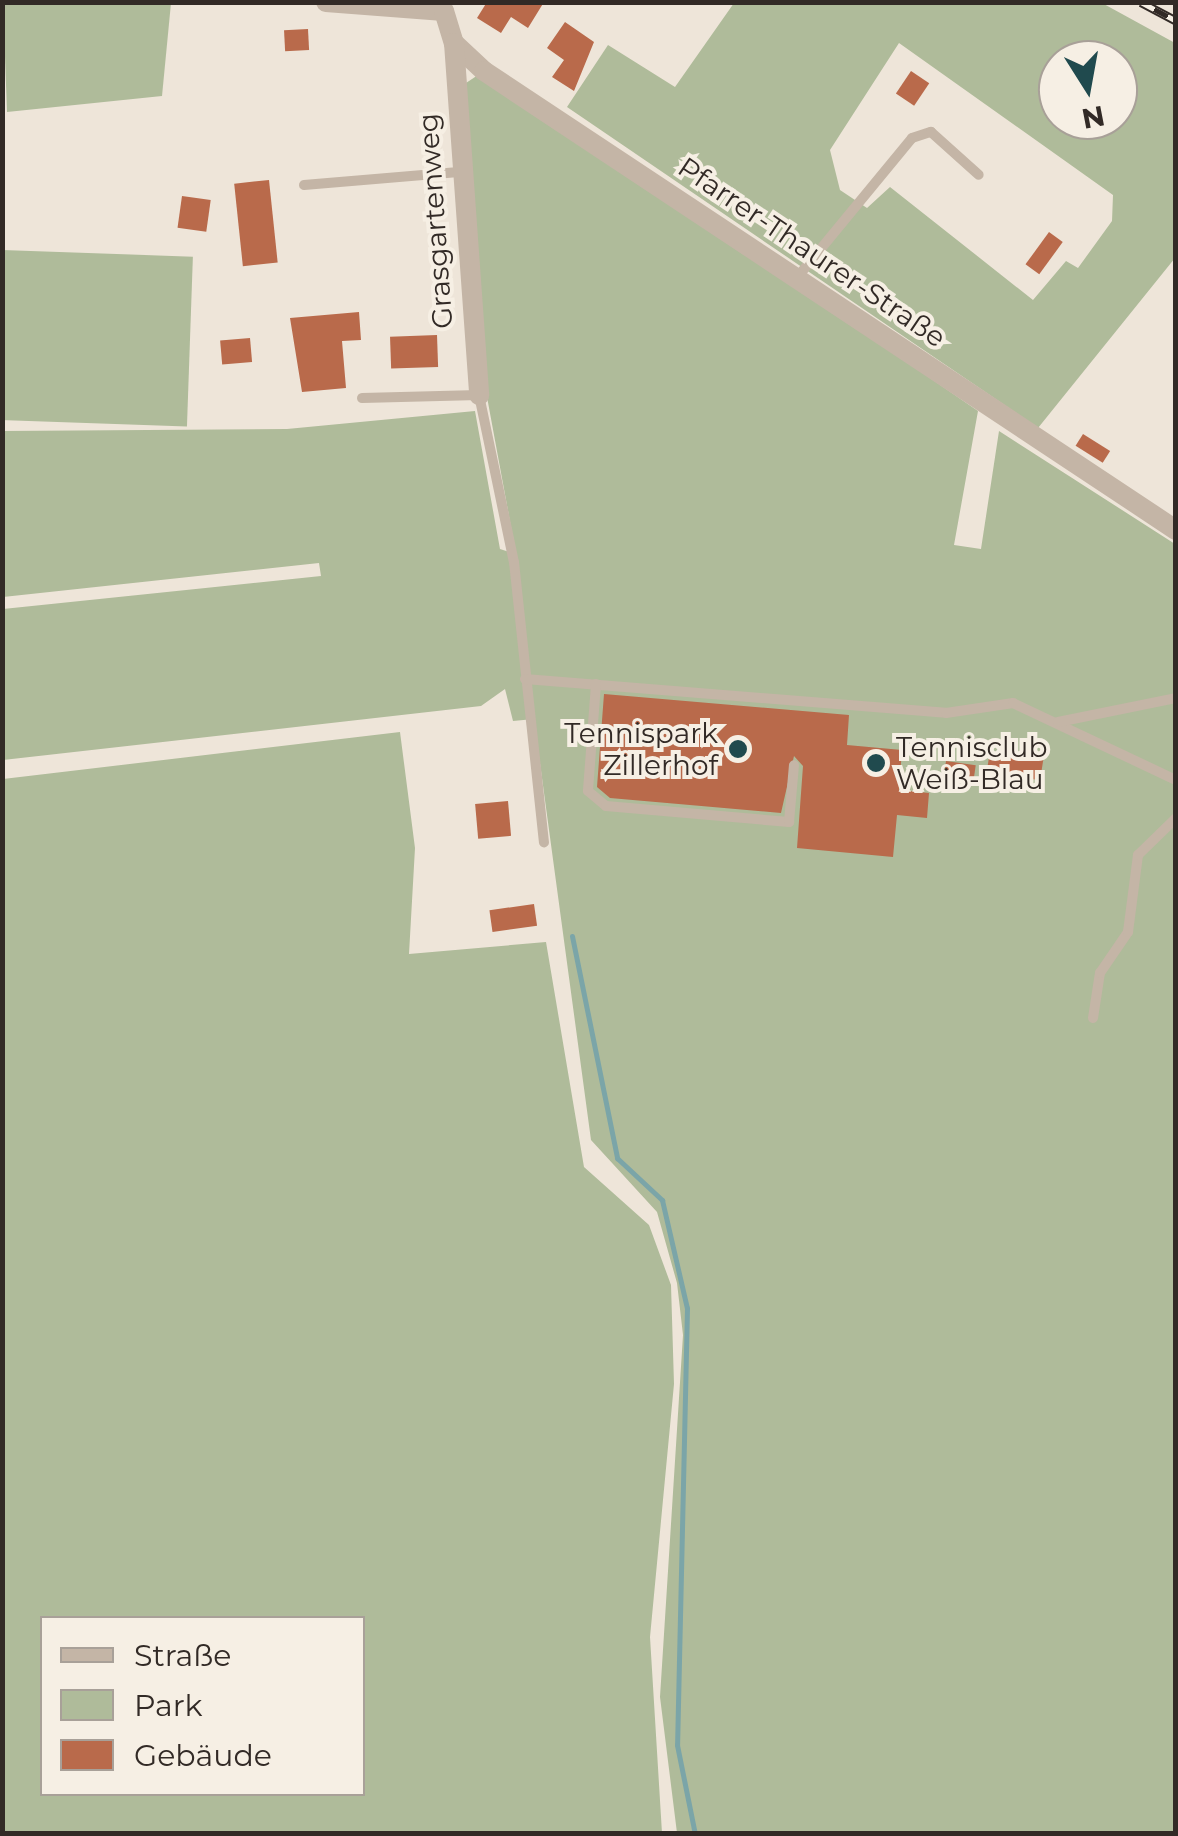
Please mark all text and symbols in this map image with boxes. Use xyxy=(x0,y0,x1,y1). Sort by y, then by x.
north arrow xyxy=(1038,40,1138,140)
text: N xyxy=(1079,99,1108,136)
street label: Grasgartenweg xyxy=(411,112,459,330)
street label: Pfarrer-Thaurer-Straße xyxy=(672,150,952,354)
place label: Tennispark Zillerhof xyxy=(564,716,718,782)
place label: Tennisclub Weiß-Blau xyxy=(896,730,1047,796)
marker: Tennispark Zillerhof xyxy=(727,738,749,760)
marker: Tennisclub Weiß-Blau xyxy=(865,752,887,774)
legend xyxy=(40,1616,365,1796)
text: Straße xyxy=(134,1637,231,1674)
text: Park xyxy=(134,1687,203,1724)
text: Gebäude xyxy=(134,1737,272,1774)

